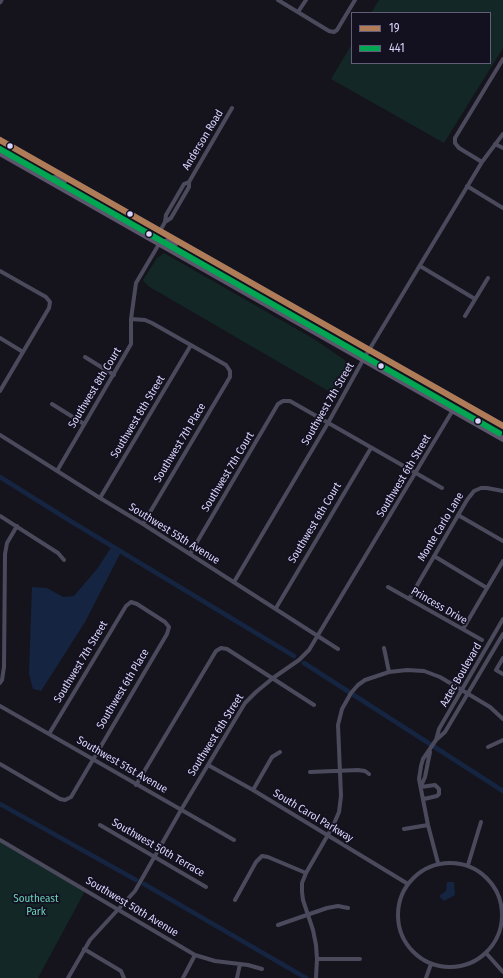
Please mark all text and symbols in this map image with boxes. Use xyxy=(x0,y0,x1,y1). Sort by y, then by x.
legend xyxy=(351,12,491,64)
text: 19 xyxy=(389,21,400,35)
text: 441 xyxy=(389,41,405,55)
street label: Anderson Road xyxy=(180,107,226,173)
unlabelled marker xyxy=(5,141,15,151)
unlabelled marker xyxy=(125,209,135,219)
unlabelled marker xyxy=(144,229,154,239)
street label: Southwest 8th Court xyxy=(66,345,124,431)
street label: Southwest 7th Street xyxy=(299,360,357,448)
unlabelled marker xyxy=(376,361,386,371)
street label: Southwest 8th Street xyxy=(108,373,168,461)
street label: Southwest 7th Place xyxy=(151,401,209,485)
unlabelled marker xyxy=(473,416,483,426)
street label: Southwest 7th Court xyxy=(199,430,257,514)
street label: Southwest 6th Street xyxy=(374,432,434,520)
street label: Southwest 6th Court xyxy=(286,480,344,566)
street label: Monte Carlo Lane xyxy=(415,490,467,564)
street label: Southwest 55th Avenue xyxy=(126,501,222,567)
street label: Princess Drive xyxy=(408,585,470,627)
street label: Southwest 7th Street xyxy=(51,619,111,705)
street label: Aztec Boulevard xyxy=(437,641,485,709)
street label: Southwest 6th Place xyxy=(94,647,152,731)
street label: Southwest 6th Street xyxy=(185,691,247,779)
street label: Southwest 51st Avenue xyxy=(74,734,170,796)
street label: South Carol Parkway xyxy=(270,787,356,845)
street label: Southwest 50th Terrace xyxy=(109,816,207,880)
street label: Southwest 50th Avenue xyxy=(83,874,181,940)
park label: Southeast Park xyxy=(13,892,59,918)

